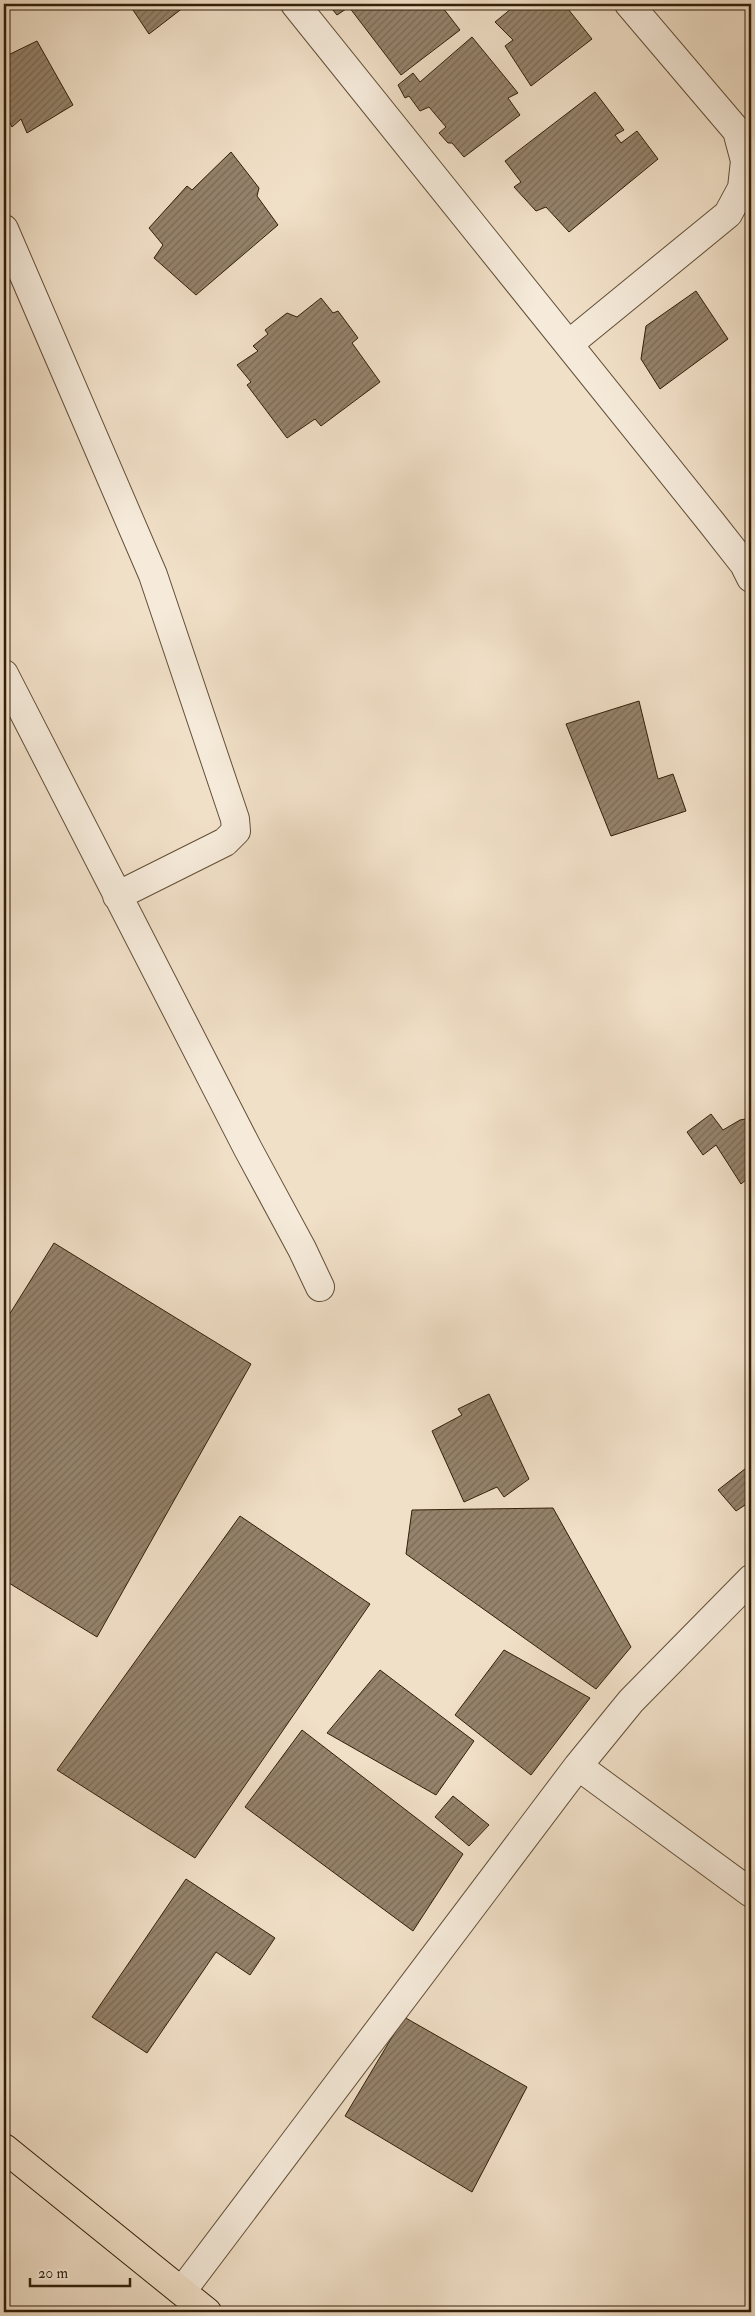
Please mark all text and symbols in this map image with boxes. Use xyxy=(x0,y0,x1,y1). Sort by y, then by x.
scale bar xyxy=(30,2256,130,2288)
text: 20 m xyxy=(38,2264,68,2283)

